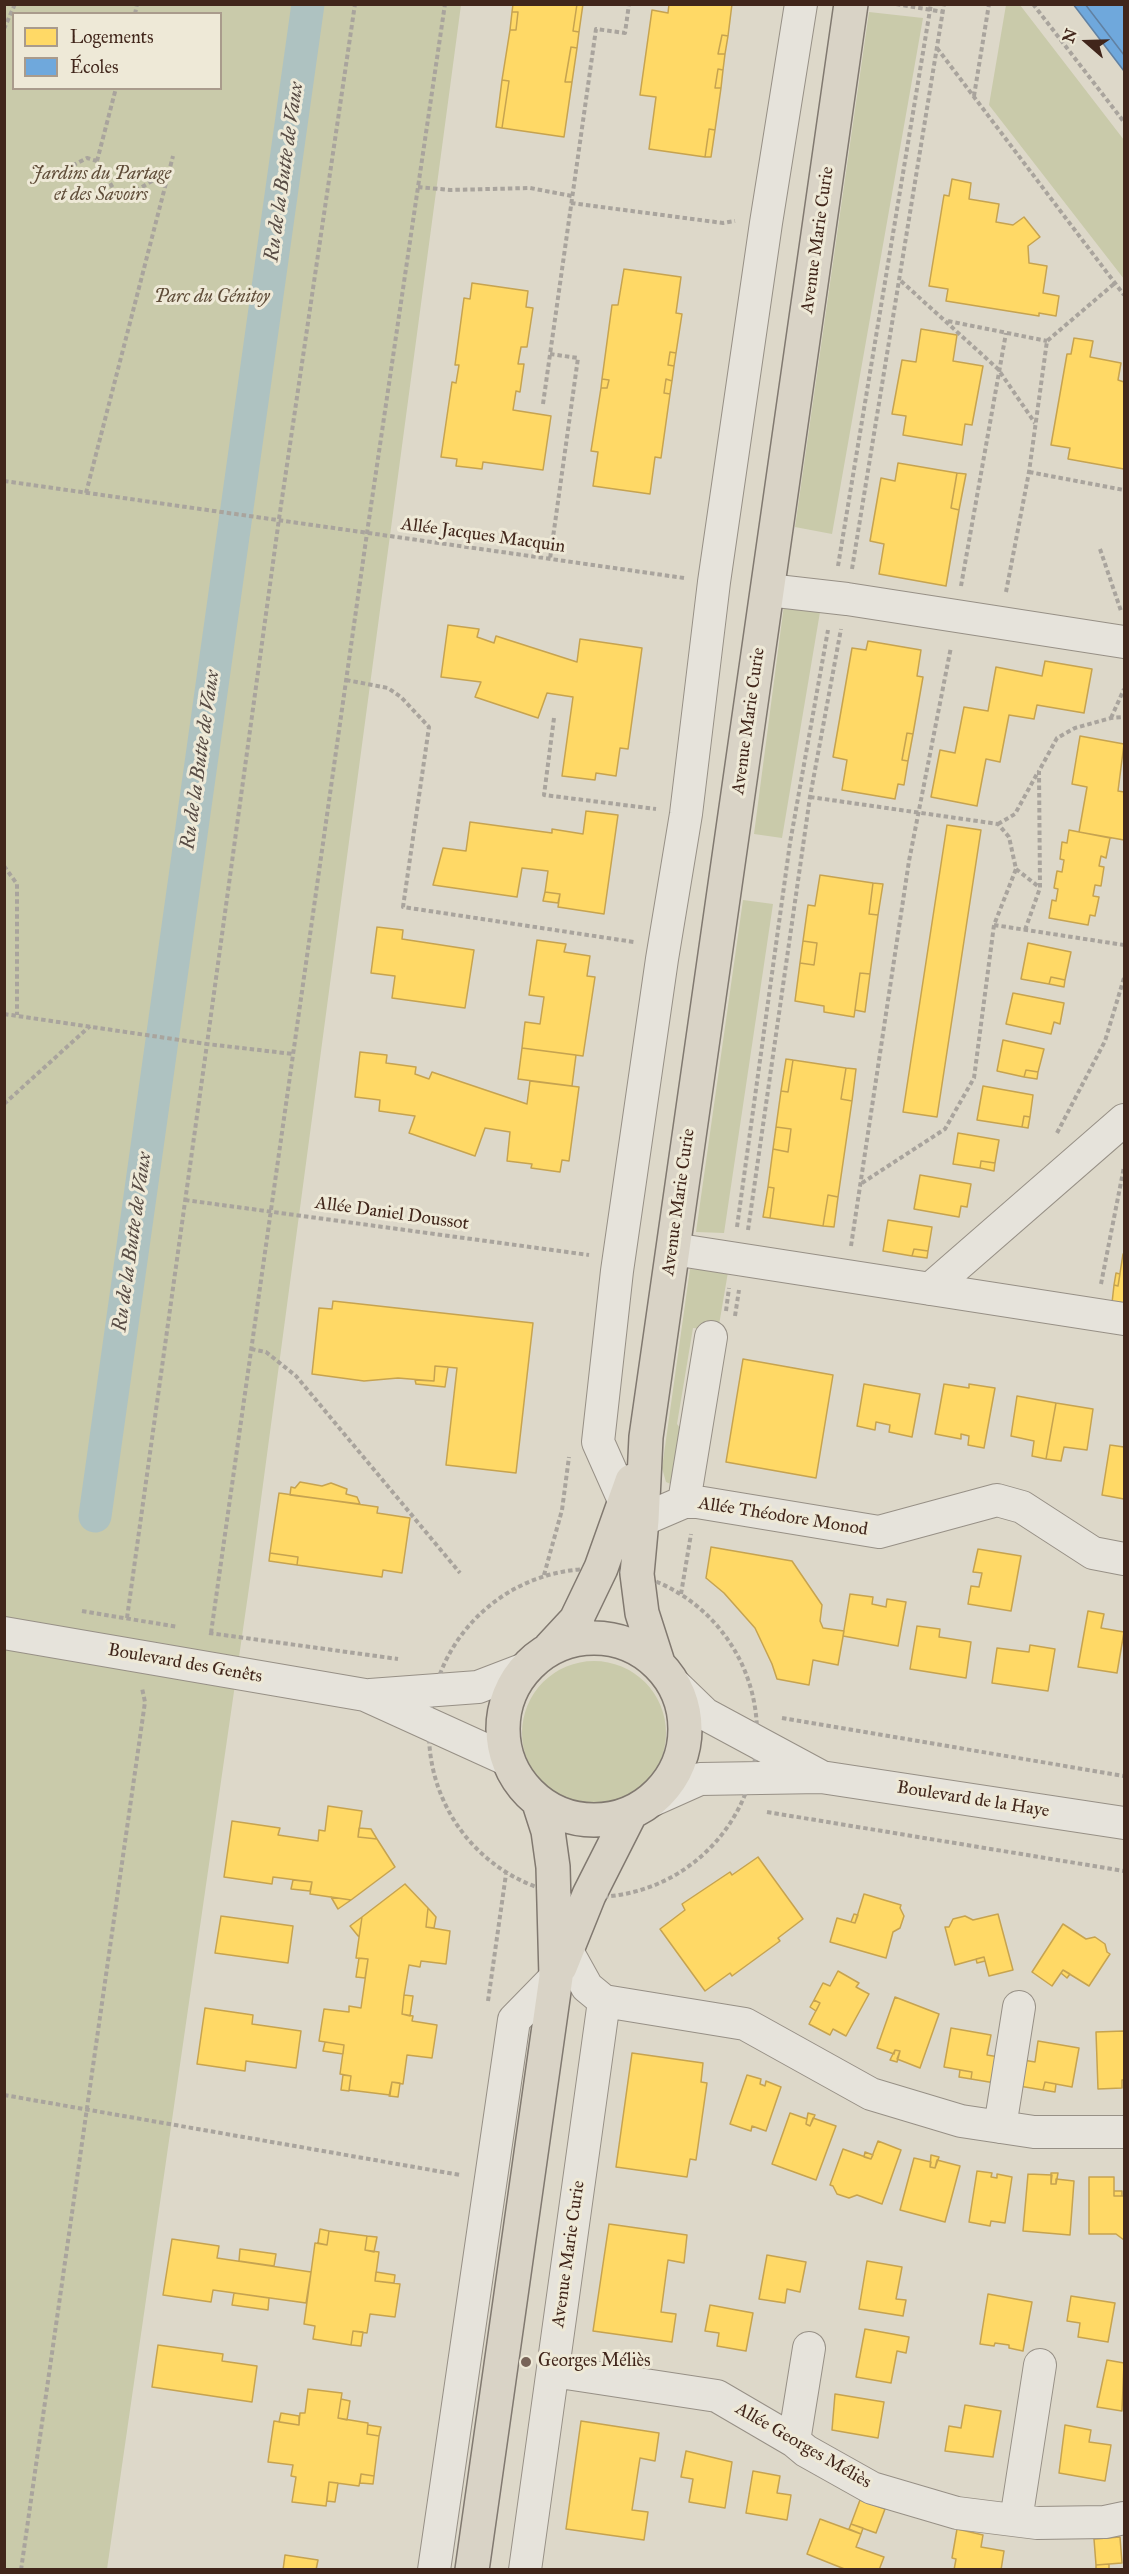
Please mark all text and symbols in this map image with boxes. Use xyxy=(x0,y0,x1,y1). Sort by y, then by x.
legend xyxy=(12,12,222,90)
north arrow xyxy=(1057,12,1117,72)
text: Logements xyxy=(70,26,154,48)
text: N xyxy=(1058,26,1081,45)
text: Écoles xyxy=(70,56,119,78)
water label: Ru de la Butte de Vaux xyxy=(261,81,309,263)
park label: Jardins du Partage et des Savoirs xyxy=(31,164,171,207)
street label: Avenue Marie Curie xyxy=(797,165,839,315)
park label: Parc du Génitoy xyxy=(154,287,270,309)
street label: Allée Jacques Macquin xyxy=(400,514,566,558)
street label: Avenue Marie Curie xyxy=(728,646,770,796)
water label: Ru de la Butte de Vaux xyxy=(177,669,225,851)
street label: Avenue Marie Curie xyxy=(658,1127,700,1277)
water label: Ru de la Butte de Vaux xyxy=(109,1151,157,1333)
street label: Allée Daniel Doussot xyxy=(314,1193,470,1235)
street label: Allée Théodore Monod xyxy=(697,1493,869,1541)
street label: Boulevard des Genêts xyxy=(106,1640,264,1688)
street label: Boulevard de la Haye xyxy=(895,1777,1051,1823)
street label: Avenue Marie Curie xyxy=(548,2179,590,2329)
place label: Georges Méliès xyxy=(538,2351,651,2373)
marker: Georges Méliès xyxy=(519,2355,533,2369)
street label: Allée Georges Méliès xyxy=(731,2398,875,2494)

